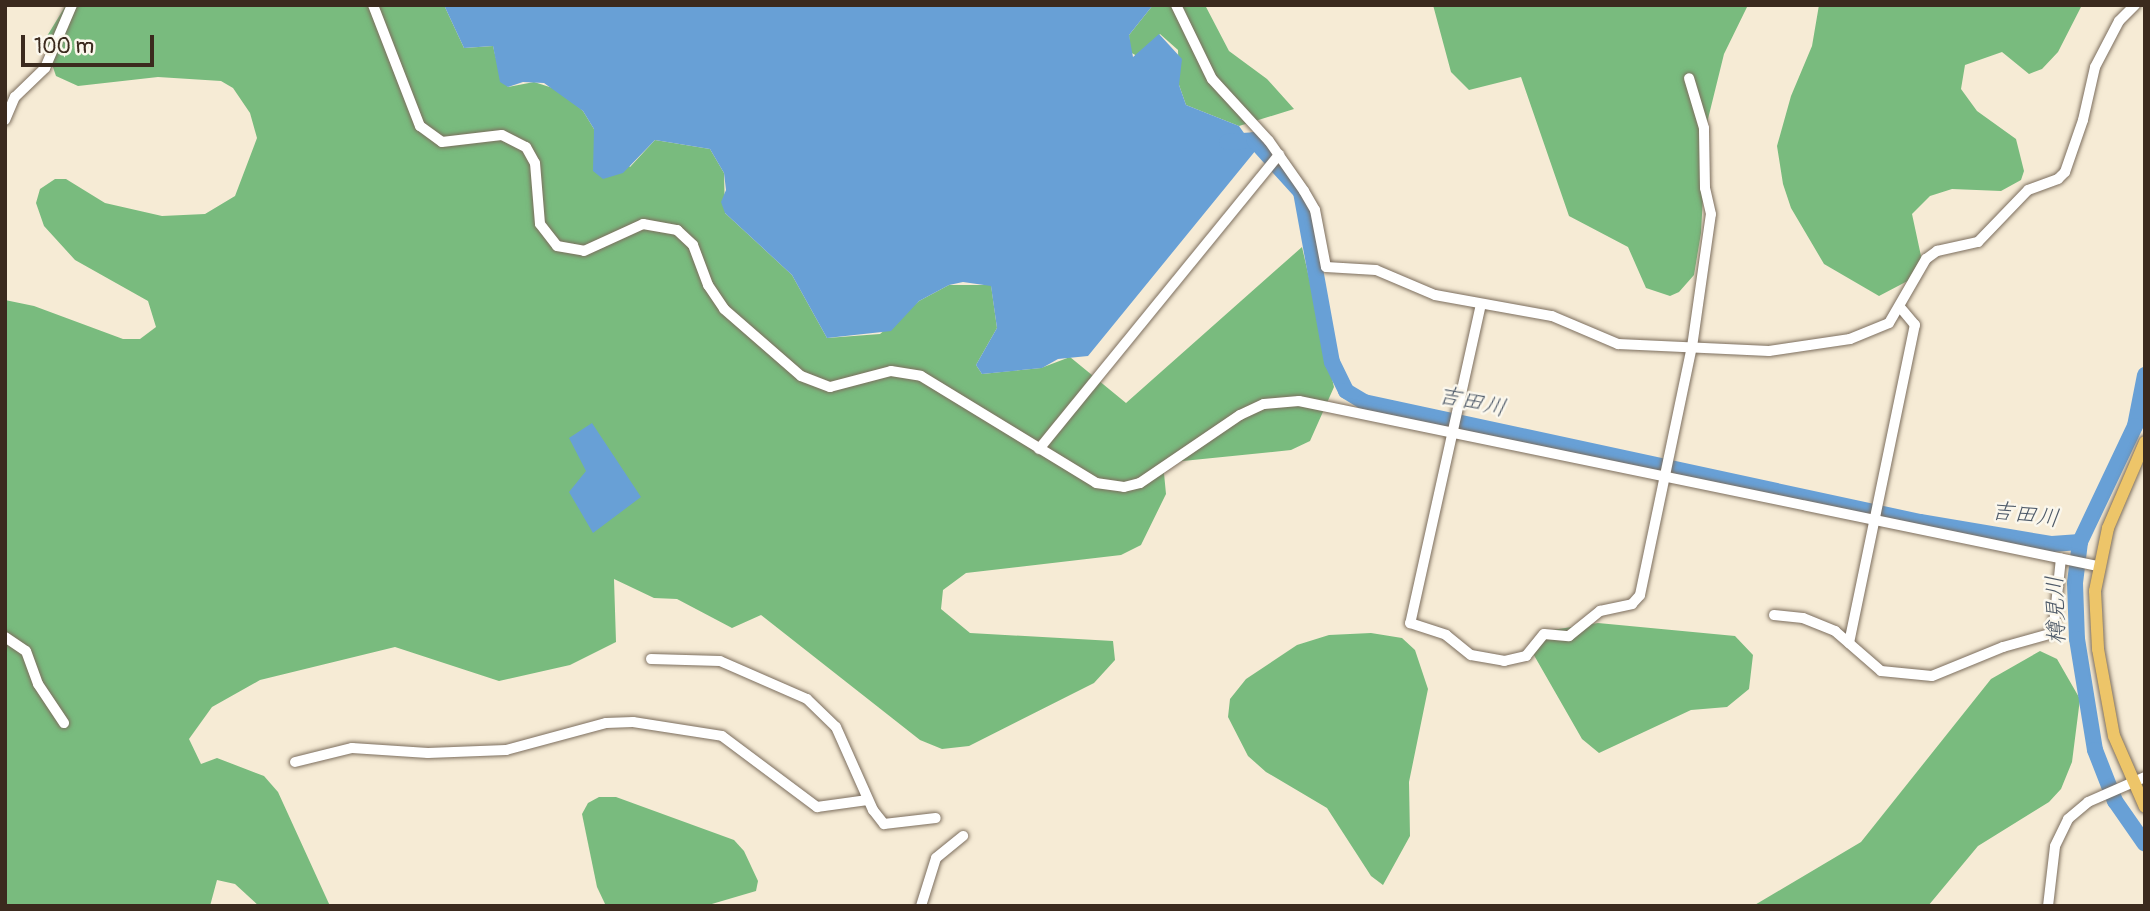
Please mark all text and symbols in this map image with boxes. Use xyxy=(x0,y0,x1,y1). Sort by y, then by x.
scale bar xyxy=(24,21,158,65)
text: 100 m xyxy=(34,33,94,60)
water label: 吉田川 xyxy=(1435,381,1509,423)
water label: 吉田川 xyxy=(1989,497,2061,533)
water label: 樽見川 xyxy=(2041,575,2071,645)

